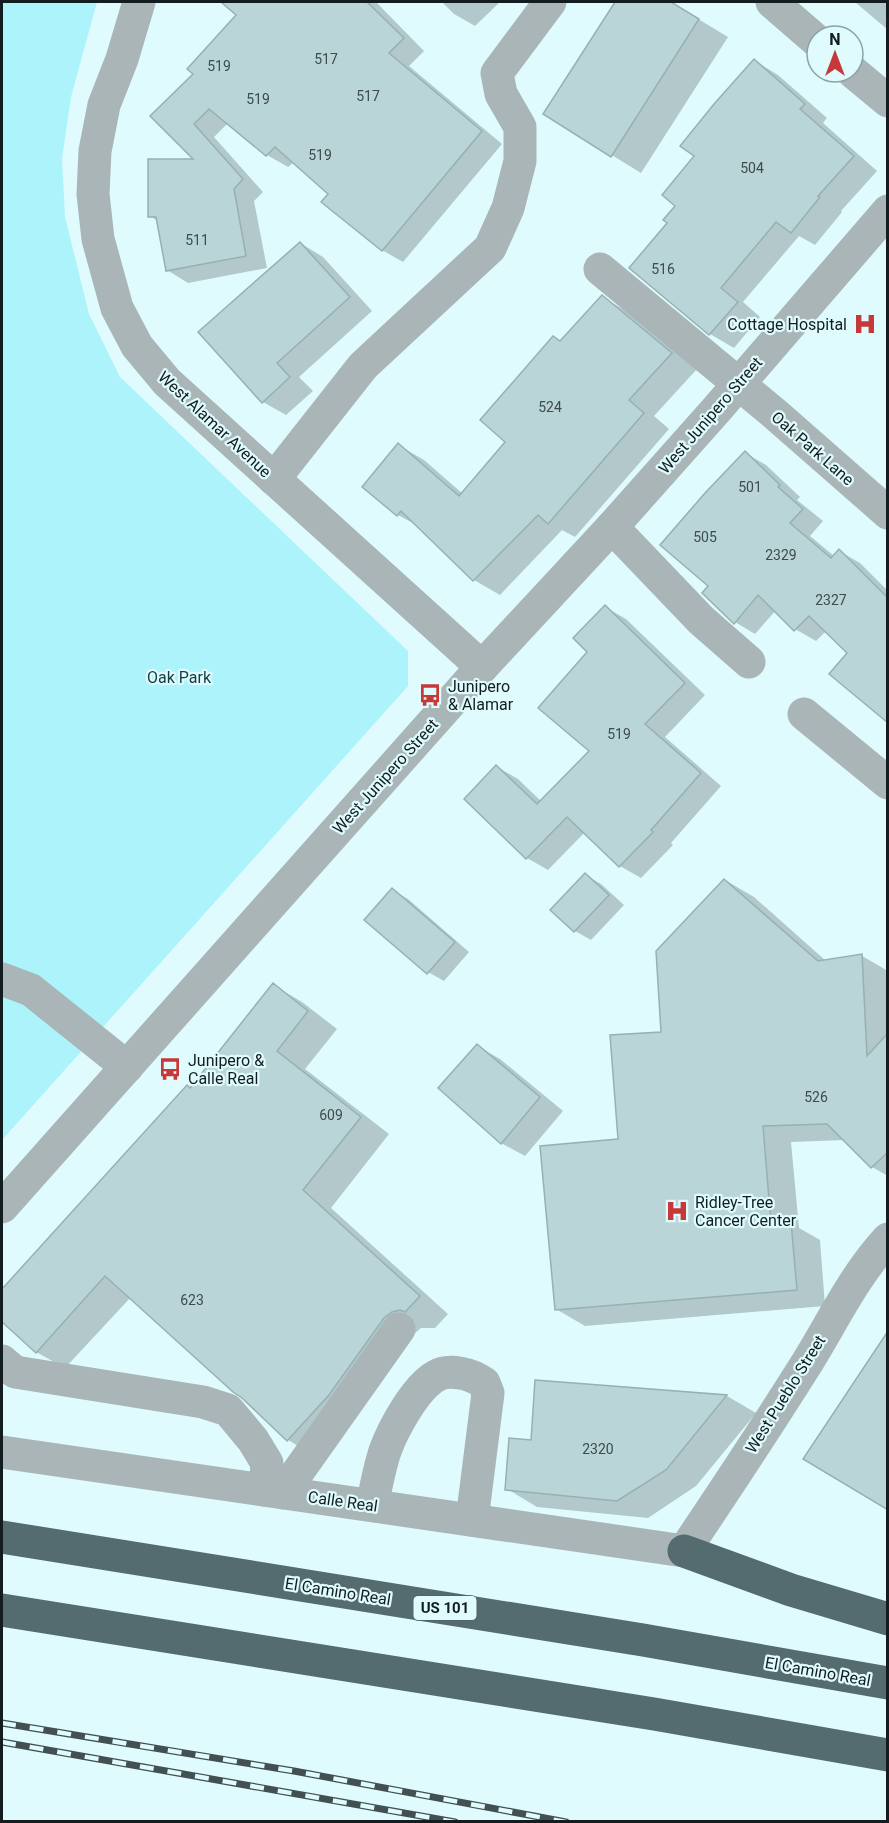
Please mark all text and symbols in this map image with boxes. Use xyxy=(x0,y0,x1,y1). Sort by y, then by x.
north arrow xyxy=(805,24,865,84)
text: N xyxy=(829,30,841,49)
house number: 517 xyxy=(314,51,338,67)
house number: 519 xyxy=(207,58,231,74)
house number: 517 xyxy=(356,88,380,104)
house number: 519 xyxy=(246,91,270,107)
house number: 519 xyxy=(308,147,332,163)
house number: 504 xyxy=(740,160,764,176)
house number: 511 xyxy=(185,232,209,248)
house number: 516 xyxy=(651,261,675,277)
hospital icon: Cottage Hospital xyxy=(852,311,878,337)
place label: Cottage Hospital xyxy=(727,315,847,334)
street label: West Junipero Street xyxy=(655,353,766,478)
street label: West Alamar Avenue xyxy=(154,367,275,482)
house number: 524 xyxy=(538,399,562,415)
street label: Oak Park Lane xyxy=(768,408,858,489)
house number: 501 xyxy=(738,479,762,495)
house number: 505 xyxy=(693,529,717,545)
house number: 2329 xyxy=(765,547,797,563)
house number: 2327 xyxy=(815,592,847,608)
park label: Oak Park xyxy=(147,668,212,687)
place label: Junipero & Alamar xyxy=(448,677,514,714)
bus stop icon: Junipero & Alamar xyxy=(417,682,443,708)
street label: West Junipero Street xyxy=(329,715,442,838)
house number: 519 xyxy=(607,726,631,742)
place label: Junipero & Calle Real xyxy=(188,1051,264,1088)
bus stop icon: Junipero & Calle Real xyxy=(157,1056,183,1082)
house number: 526 xyxy=(804,1089,828,1105)
house number: 609 xyxy=(319,1107,343,1123)
place label: Ridley-Tree Cancer Center xyxy=(695,1193,797,1230)
hospital icon: Ridley-Tree Cancer Center xyxy=(664,1198,690,1224)
house number: 623 xyxy=(180,1292,204,1308)
street label: West Pueblo Street xyxy=(741,1332,829,1457)
house number: 2320 xyxy=(582,1441,614,1457)
street label: Calle Real xyxy=(307,1487,379,1516)
street label: El Camino Real xyxy=(284,1574,392,1609)
road number: US 101 xyxy=(414,1596,476,1620)
street label: El Camino Real xyxy=(764,1653,872,1690)

